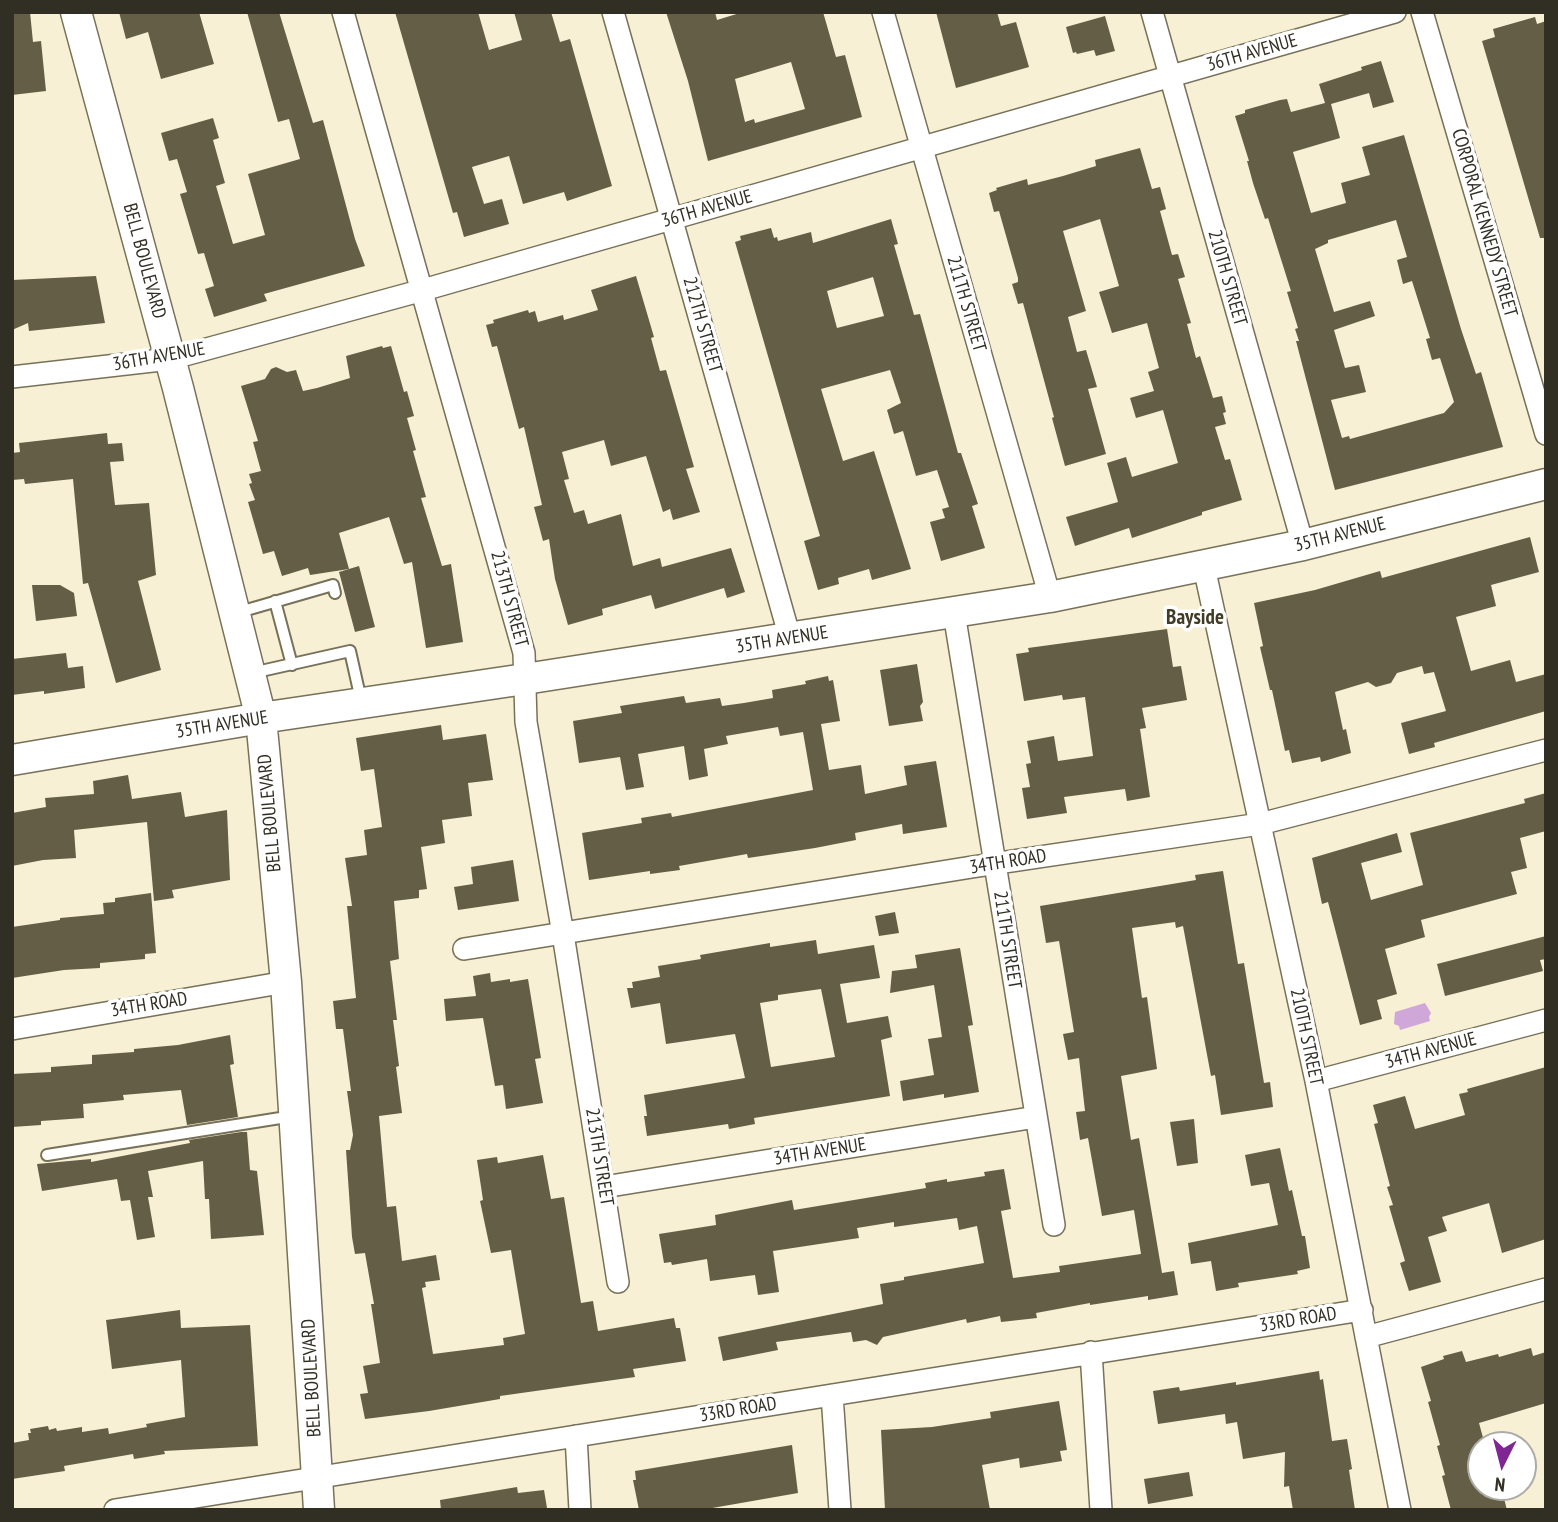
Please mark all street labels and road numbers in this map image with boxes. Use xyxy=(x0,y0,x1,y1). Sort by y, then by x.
street label: 36TH AVENUE xyxy=(1204,29,1300,77)
street label: CORPORAL KENNEDY STREET xyxy=(1446,126,1522,320)
street label: 36TH AVENUE xyxy=(659,185,755,233)
street label: BELL BOULEVARD xyxy=(118,201,170,321)
street label: 210TH STREET xyxy=(1202,227,1252,329)
street label: 211TH STREET xyxy=(941,253,991,355)
street label: 212TH STREET xyxy=(677,274,727,376)
street label: 36TH AVENUE xyxy=(111,338,207,376)
street label: 35TH AVENUE xyxy=(1292,513,1388,557)
street label: 213TH STREET xyxy=(485,548,533,650)
street label: 35TH AVENUE xyxy=(734,621,830,659)
street label: 35TH AVENUE xyxy=(174,706,270,744)
street label: BELL BOULEVARD xyxy=(253,753,287,873)
street label: 34TH ROAD xyxy=(968,845,1048,879)
street label: 211TH STREET xyxy=(988,889,1026,991)
street label: 210TH STREET xyxy=(1285,986,1327,1088)
street label: 34TH ROAD xyxy=(109,988,189,1022)
street label: 34TH AVENUE xyxy=(1383,1028,1479,1074)
street label: 213TH STREET xyxy=(580,1106,618,1208)
street label: 34TH AVENUE xyxy=(772,1133,868,1171)
street label: 33RD ROAD xyxy=(1258,1303,1338,1337)
street label: BELL BOULEVARD xyxy=(298,1318,326,1438)
street label: 33RD ROAD xyxy=(698,1393,778,1427)

